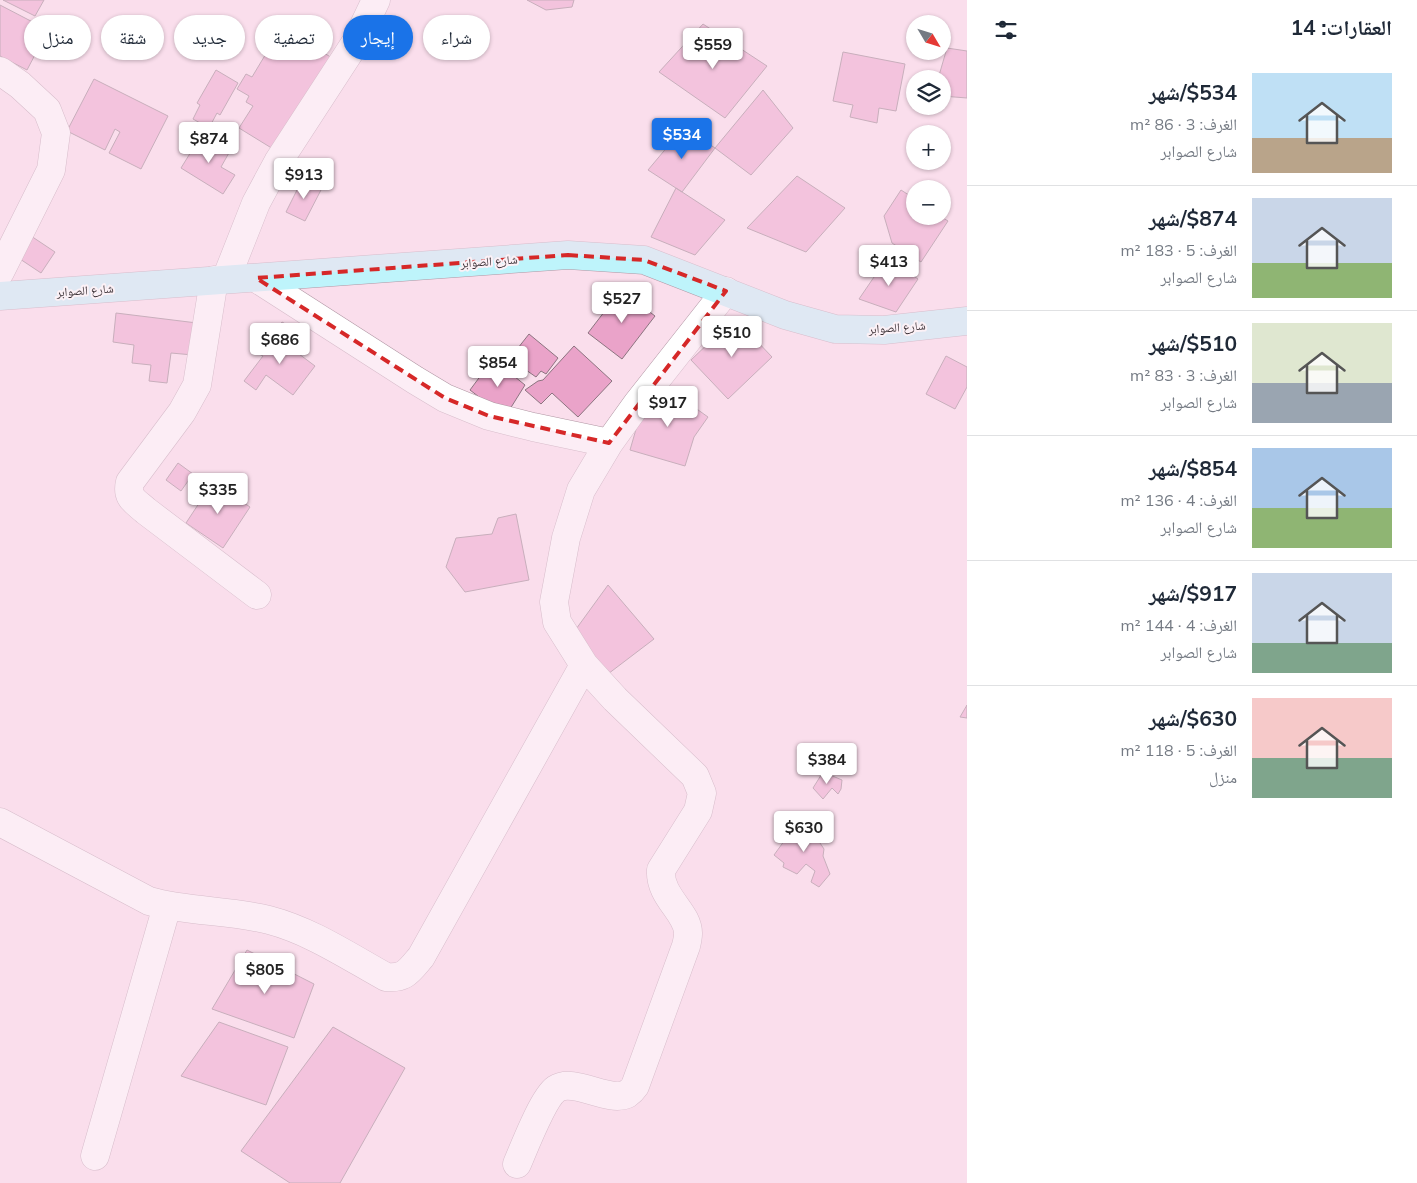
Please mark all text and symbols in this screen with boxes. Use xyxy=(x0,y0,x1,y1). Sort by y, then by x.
text: العقارات: 14 xyxy=(1290,14,1392,40)
chip: منزل xyxy=(24,15,91,60)
chip: شقة xyxy=(101,15,164,60)
chip: جديد xyxy=(174,15,245,60)
chip: تصفية xyxy=(255,15,333,60)
chip: إيجار xyxy=(343,15,413,60)
chip: شراء xyxy=(423,15,490,60)
north arrow xyxy=(906,15,951,60)
map controls xyxy=(906,15,951,225)
icon: filters xyxy=(992,16,1020,44)
pin: $559 xyxy=(683,28,743,70)
text: $559 xyxy=(694,34,732,54)
button: layers xyxy=(906,70,951,115)
text: $534/شهر xyxy=(1149,79,1237,105)
icon: home xyxy=(1292,93,1352,153)
text: الغرف: 3 · 86 m² xyxy=(1130,114,1237,134)
pin: $534 xyxy=(652,118,712,160)
pin: $874 xyxy=(179,121,239,164)
text: $534 xyxy=(663,124,701,144)
button: + xyxy=(906,125,951,170)
text: $874 xyxy=(190,128,228,148)
text: شارع الصوابر xyxy=(1161,141,1237,161)
pin: $913 xyxy=(274,158,334,200)
text: $913 xyxy=(285,164,323,184)
button: − xyxy=(906,180,951,225)
text: $874/شهر xyxy=(1149,205,1237,231)
icon: home xyxy=(1292,218,1352,278)
text: الغرف: 5 · 183 m² xyxy=(1121,240,1237,260)
pin: $413 xyxy=(859,244,919,287)
text: $413 xyxy=(870,251,908,271)
street label: شارع الصوابر xyxy=(459,252,518,272)
text: شارع الصوابر xyxy=(1161,267,1237,287)
street label: شارع الصوابر xyxy=(55,281,114,301)
pin: $527 xyxy=(592,282,652,324)
text: $527 xyxy=(603,288,641,308)
pin: $510 xyxy=(702,316,762,358)
street label: شارع الصوابر xyxy=(867,318,926,338)
pin: $686 xyxy=(250,322,310,365)
text: $510 xyxy=(713,322,751,342)
text: $686 xyxy=(261,329,299,349)
text: $510/شهر xyxy=(1149,330,1237,356)
icon: home xyxy=(1292,343,1352,403)
pin: $854 xyxy=(468,346,528,388)
text: $854 xyxy=(479,352,517,372)
text: الغرف: 3 · 83 m² xyxy=(1130,365,1237,385)
pin: $917 xyxy=(638,386,698,428)
text: $917 xyxy=(649,392,687,412)
text: شارع الصوابر xyxy=(1161,392,1237,412)
text: $854/شهر xyxy=(1149,455,1237,481)
icon: home xyxy=(1292,468,1352,528)
pin: $335 xyxy=(188,472,248,515)
text: $335 xyxy=(199,479,237,499)
text: الغرف: 4 · 136 m² xyxy=(1121,490,1237,510)
text: شارع الصوابر xyxy=(1161,517,1237,537)
text: $917/شهر xyxy=(1149,580,1237,606)
icon: home xyxy=(1292,593,1352,653)
text: الغرف: 4 · 144 m² xyxy=(1121,615,1237,635)
text: شارع الصوابر xyxy=(1161,642,1237,662)
text: $630/شهر xyxy=(1149,705,1237,731)
icon: home xyxy=(1292,718,1352,778)
text: الغرف: 5 · 118 m² xyxy=(1121,740,1237,760)
pin: $384 xyxy=(797,742,857,785)
text: $384 xyxy=(808,749,846,769)
text: منزل xyxy=(1209,767,1237,787)
pin: $630 xyxy=(774,810,834,853)
text: $630 xyxy=(785,817,823,837)
pin: $805 xyxy=(235,952,295,995)
text: $805 xyxy=(246,959,284,979)

